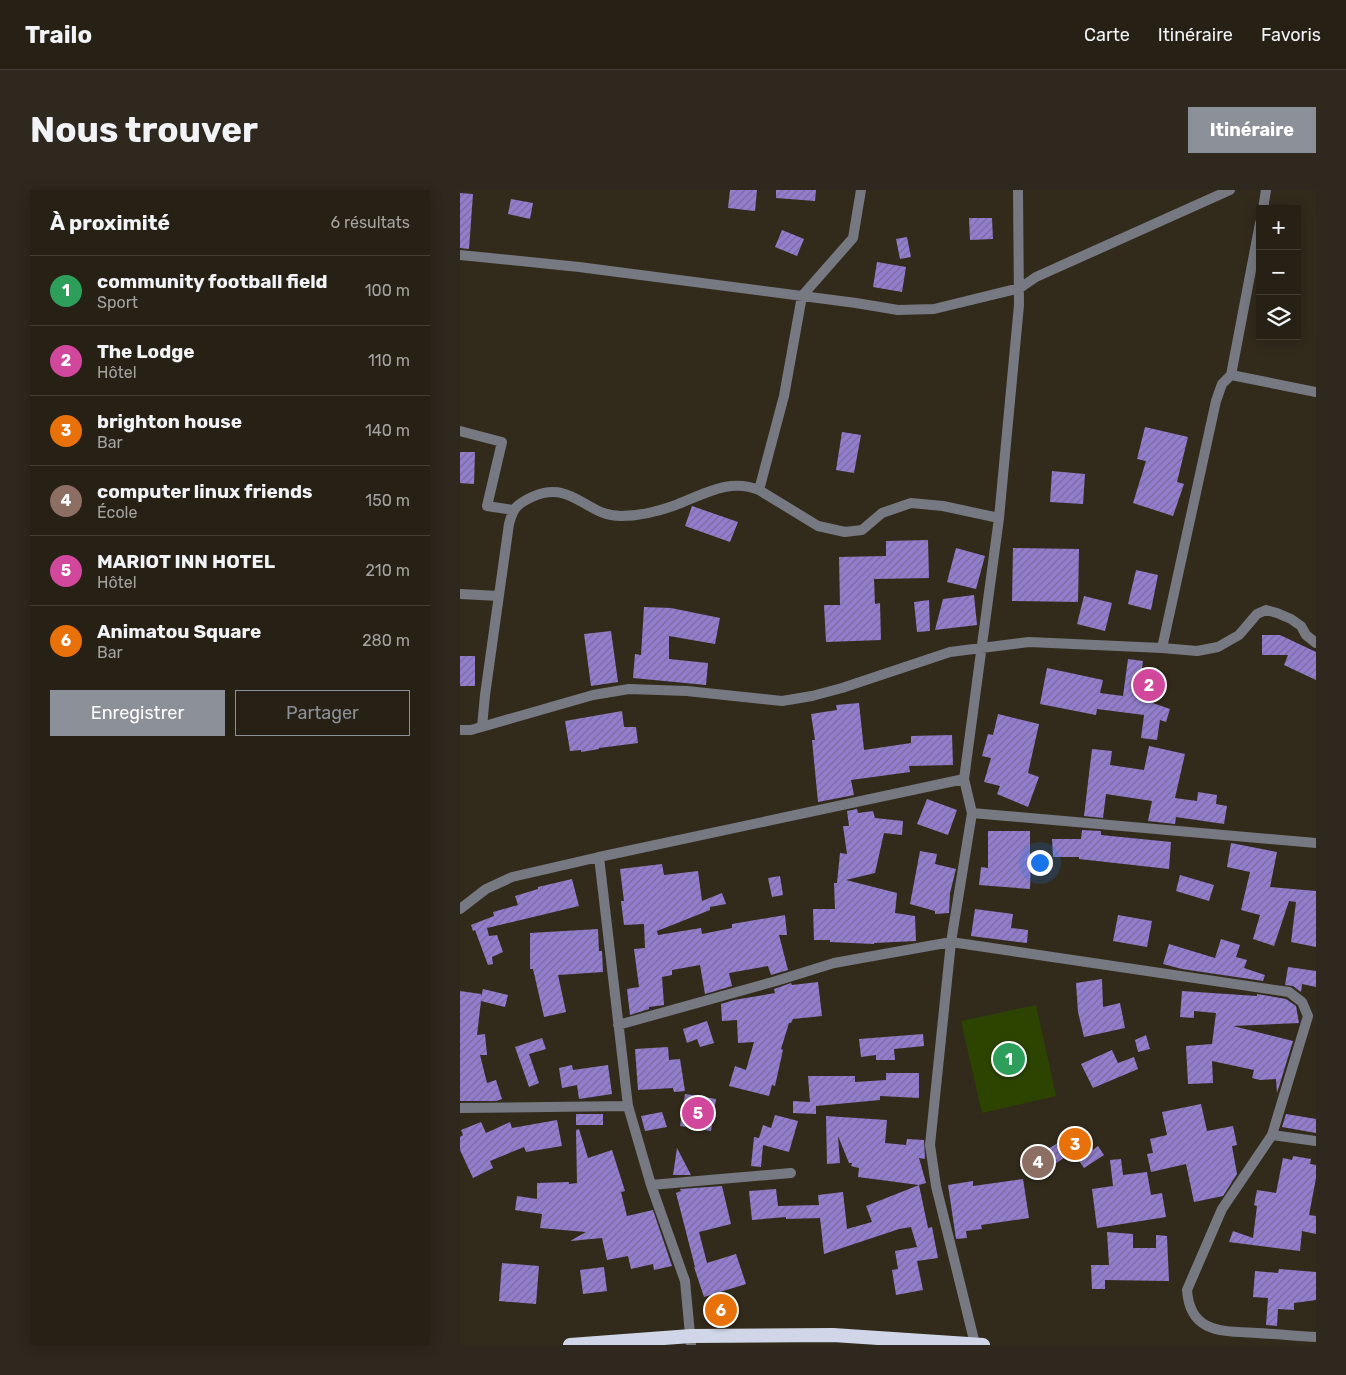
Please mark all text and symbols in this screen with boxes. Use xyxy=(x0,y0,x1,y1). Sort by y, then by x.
text: Trailo xyxy=(25,21,92,49)
text: Carte xyxy=(1084,24,1130,46)
text: Itinéraire xyxy=(1158,24,1233,46)
text: Favoris xyxy=(1261,24,1321,46)
button: Itinéraire xyxy=(1188,107,1316,153)
text: Nous trouver xyxy=(30,109,258,151)
map controls xyxy=(1256,205,1301,340)
button: + xyxy=(1256,205,1301,250)
text: À proximité xyxy=(50,210,170,235)
text: 6 résultats xyxy=(330,213,410,232)
button: − xyxy=(1256,250,1301,295)
text: community football field xyxy=(97,270,328,293)
text: 1 xyxy=(62,281,70,300)
text: 100 m xyxy=(365,281,410,300)
text: Sport xyxy=(97,293,138,312)
button: layers xyxy=(1256,295,1301,340)
text: The Lodge xyxy=(97,340,195,363)
text: 2 xyxy=(61,351,71,370)
text: 110 m xyxy=(368,351,410,370)
text: Hôtel xyxy=(97,363,137,382)
text: brighton house xyxy=(97,410,242,433)
text: 3 xyxy=(61,421,71,440)
text: 140 m xyxy=(365,421,410,440)
text: Bar xyxy=(97,433,123,452)
text: computer linux friends xyxy=(97,480,313,503)
text: 4 xyxy=(61,491,71,510)
text: 150 m xyxy=(365,491,410,510)
text: École xyxy=(97,503,137,522)
text: MARIOT INN HOTEL xyxy=(97,550,275,573)
text: 5 xyxy=(61,561,71,580)
text: 210 m xyxy=(365,561,410,580)
text: Hôtel xyxy=(97,573,137,592)
text: Animatou Square xyxy=(97,620,261,643)
text: 6 xyxy=(61,631,71,650)
text: 280 m xyxy=(362,631,410,650)
text: Bar xyxy=(97,643,123,662)
pin: 2 xyxy=(1133,666,1165,704)
button: Enregistrer xyxy=(50,690,225,736)
button: Partager xyxy=(235,690,410,736)
your location xyxy=(1027,850,1053,876)
pin: 1 xyxy=(993,1040,1025,1078)
pin: 5 xyxy=(682,1094,714,1132)
pin: 3 xyxy=(1059,1125,1091,1163)
pin: 4 xyxy=(1022,1143,1054,1181)
pin: 6 xyxy=(705,1291,737,1329)

